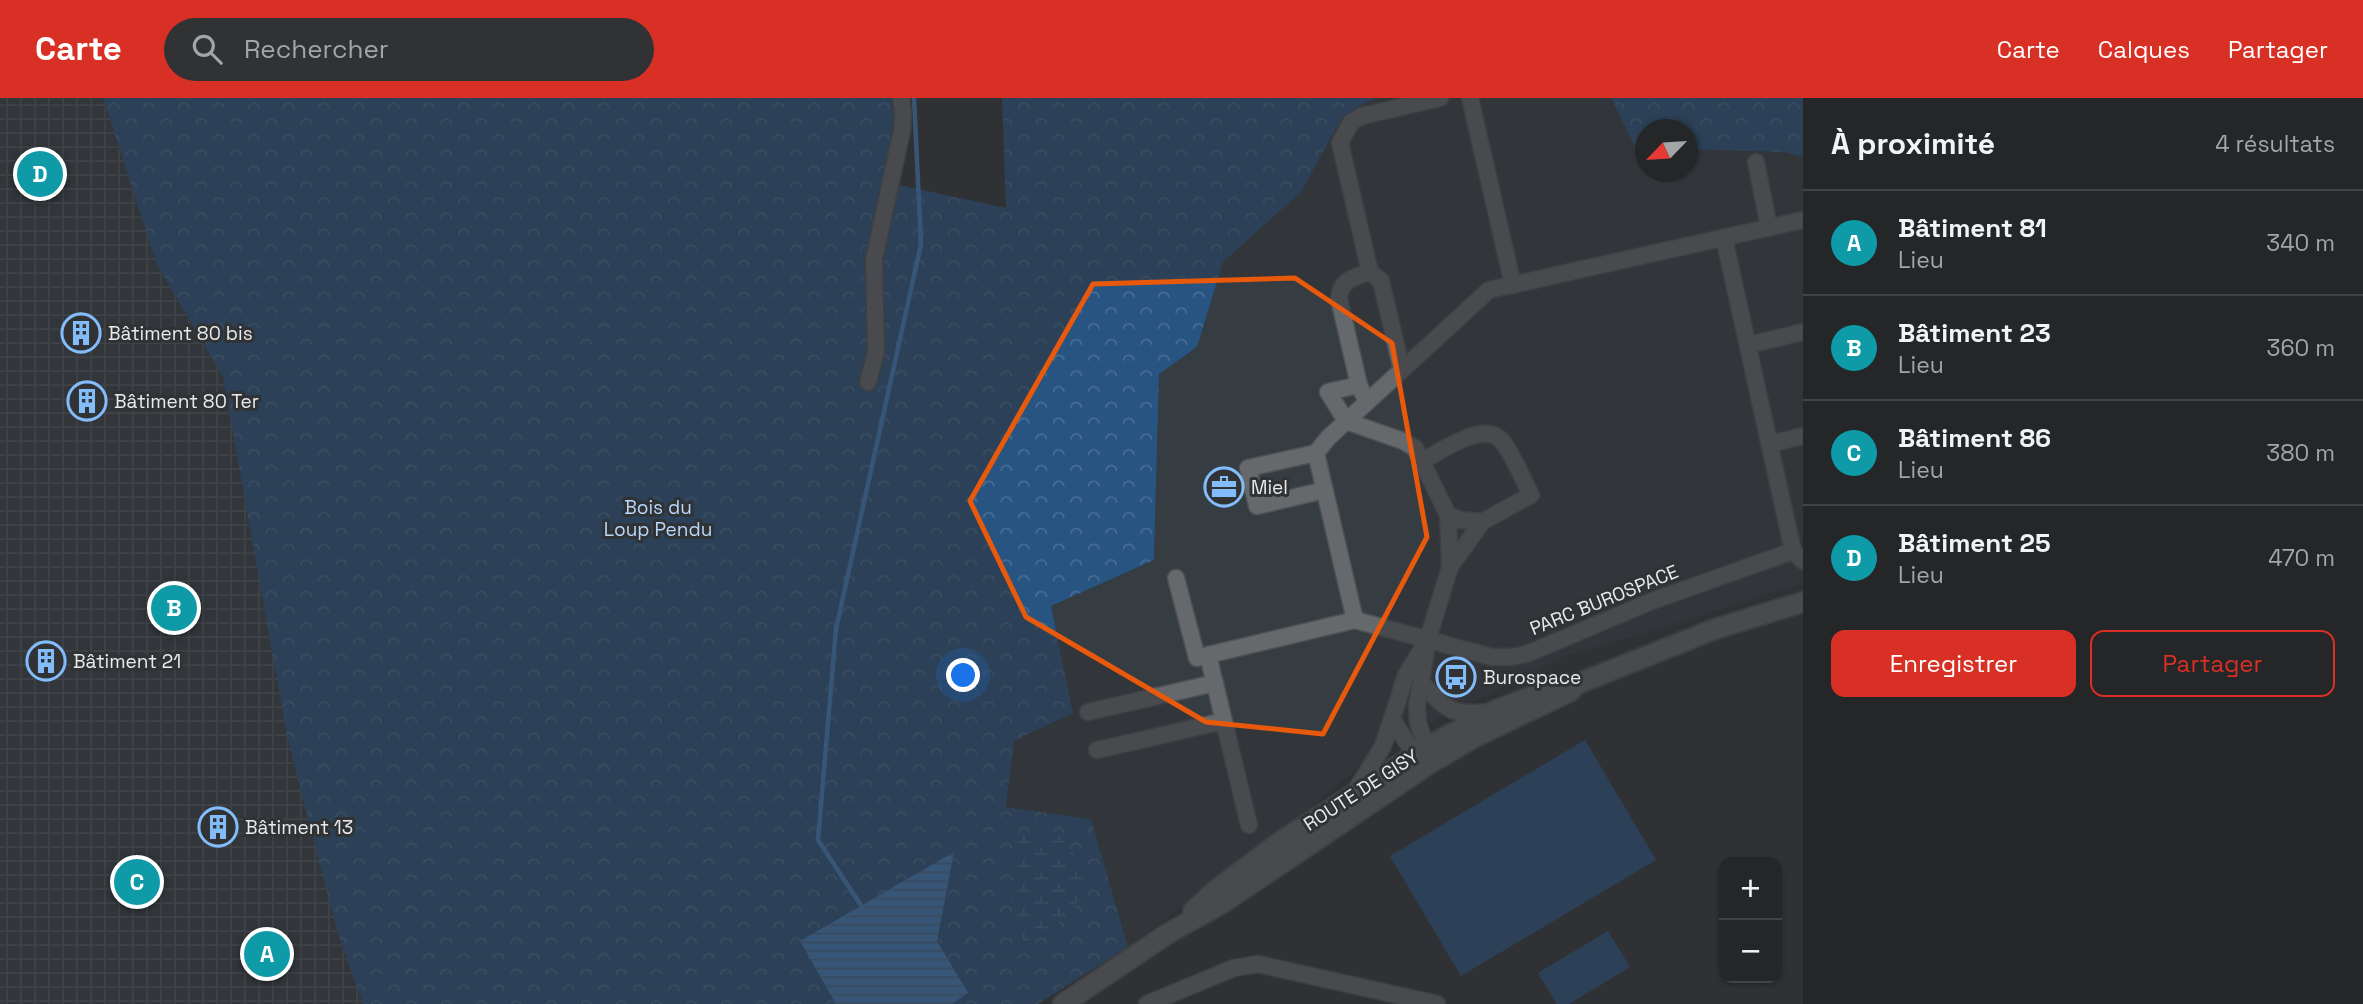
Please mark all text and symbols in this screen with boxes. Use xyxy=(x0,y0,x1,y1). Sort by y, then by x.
search box xyxy=(164,18,654,81)
text: Carte xyxy=(35,28,122,70)
icon: search xyxy=(188,30,226,68)
text: Rechercher xyxy=(244,32,389,66)
text: Carte xyxy=(1997,34,2060,65)
text: Calques xyxy=(2098,34,2190,65)
text: Partager xyxy=(2228,34,2328,65)
north arrow xyxy=(1635,119,1698,182)
text: À proximité xyxy=(1831,124,1995,163)
text: 4 résultats xyxy=(2215,129,2335,159)
pin: D xyxy=(17,148,63,200)
text: Bâtiment 81 xyxy=(1898,211,2047,245)
text: A xyxy=(1847,228,1861,258)
text: 340 m xyxy=(2266,228,2335,258)
text: Lieu xyxy=(1898,245,1944,275)
building icon: Bâtiment 80 bis xyxy=(60,312,102,354)
text: Bâtiment 23 xyxy=(1898,316,2051,350)
place label: Bâtiment 80 bis xyxy=(108,321,253,346)
text: B xyxy=(1846,333,1862,363)
text: 360 m xyxy=(2267,333,2335,363)
text: Lieu xyxy=(1898,350,1944,380)
building icon: Bâtiment 80 Ter xyxy=(66,380,108,422)
place label: Bâtiment 80 Ter xyxy=(114,389,259,414)
text: Bâtiment 86 xyxy=(1898,421,2051,455)
text: C xyxy=(1847,438,1861,468)
text: 380 m xyxy=(2266,438,2335,468)
text: Lieu xyxy=(1898,455,1944,485)
office icon: Miel xyxy=(1203,466,1245,508)
place label: Miel xyxy=(1251,475,1288,500)
park label: Bois du Loup Pendu xyxy=(604,495,712,542)
text: Bâtiment 25 xyxy=(1898,526,2051,560)
text: D xyxy=(1846,543,1862,573)
text: 470 m xyxy=(2268,543,2335,573)
street label: PARC BUROSPACE xyxy=(1526,559,1682,641)
text: Lieu xyxy=(1898,560,1944,590)
pin: B xyxy=(151,582,197,634)
button: Enregistrer xyxy=(1831,630,2076,697)
button: Partager xyxy=(2090,630,2335,697)
building icon: Bâtiment 21 xyxy=(25,640,67,682)
place label: Bâtiment 21 xyxy=(73,649,181,674)
bus stop icon: Burospace xyxy=(1435,656,1477,698)
your location xyxy=(946,658,980,692)
place label: Burospace xyxy=(1483,665,1581,690)
street label: ROUTE DE GISY xyxy=(1299,743,1424,837)
building icon: Bâtiment 13 xyxy=(197,806,239,848)
place label: Bâtiment 13 xyxy=(245,815,353,840)
pin: C xyxy=(114,856,160,908)
map controls xyxy=(1719,857,1782,983)
button: + xyxy=(1719,857,1782,920)
button: − xyxy=(1719,920,1782,983)
pin: A xyxy=(244,928,290,980)

